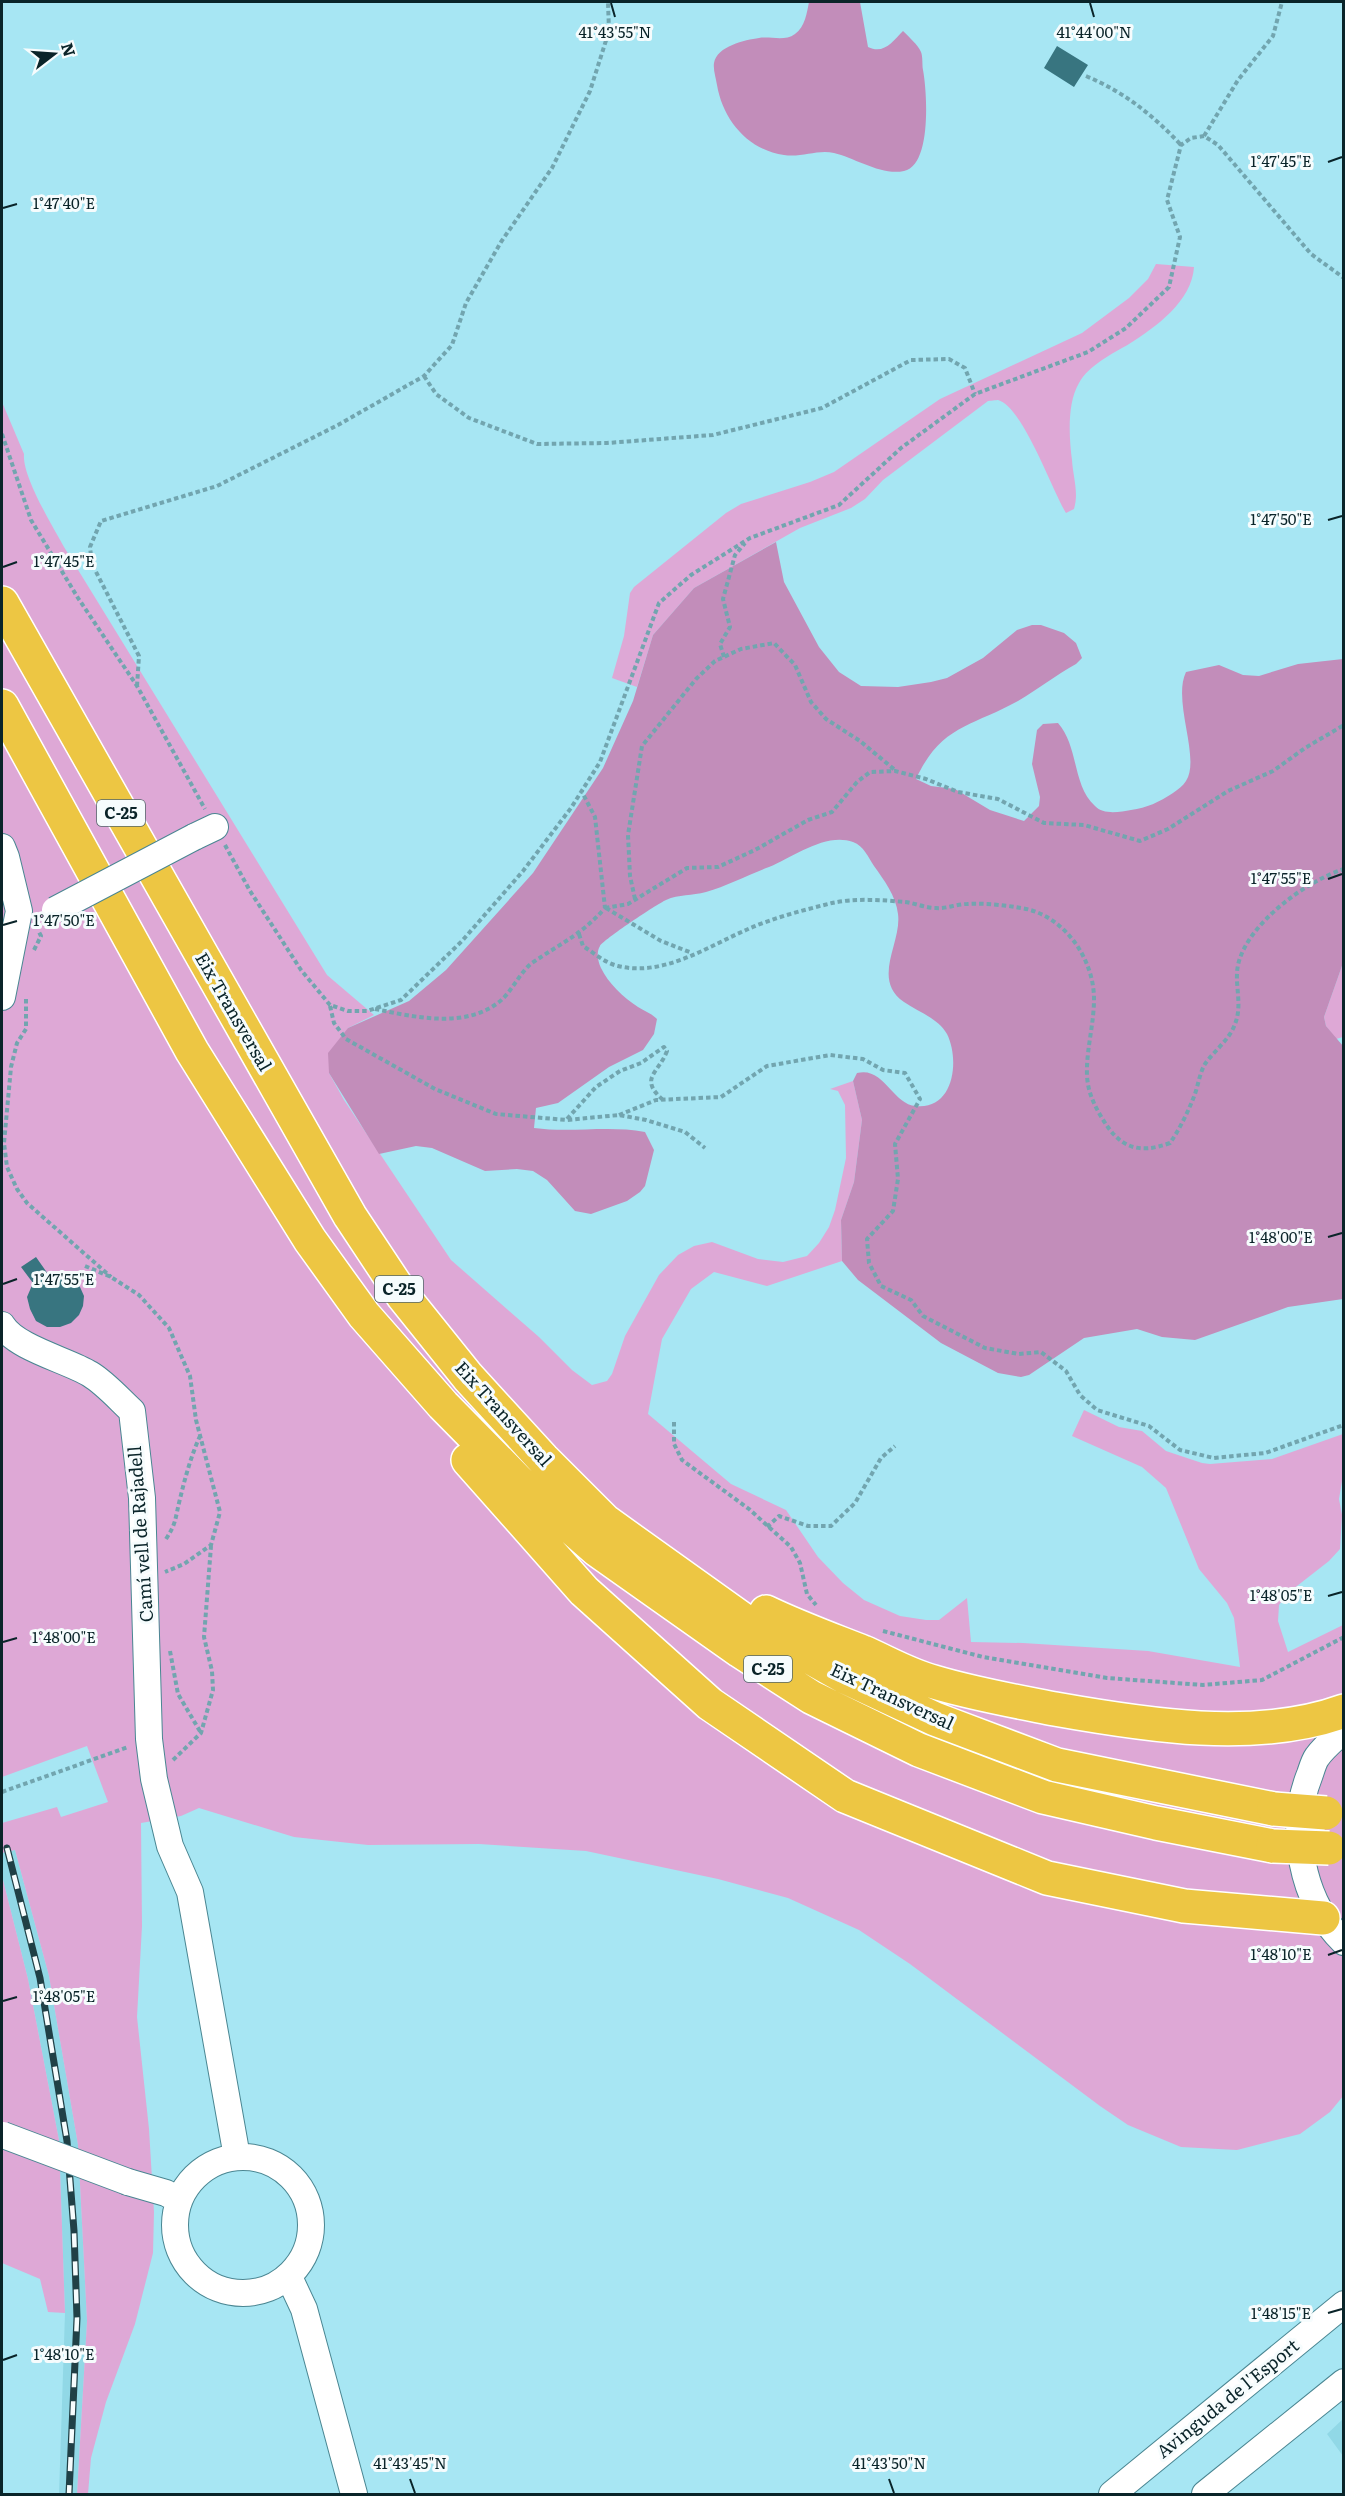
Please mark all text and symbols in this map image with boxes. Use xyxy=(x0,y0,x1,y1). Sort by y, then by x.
text: 41°43'55"N xyxy=(579,20,651,43)
text: 41°44'00"N xyxy=(1056,20,1132,43)
north arrow xyxy=(24,24,84,84)
text: N xyxy=(56,39,83,59)
text: 1°47'45"E xyxy=(1250,149,1312,172)
text: 1°47'40"E xyxy=(33,191,95,214)
text: 1°47'50"E xyxy=(1250,507,1312,530)
text: 1°47'45"E xyxy=(33,549,95,572)
road number: C-25 xyxy=(97,800,145,826)
text: 1°47'55"E xyxy=(1251,866,1311,889)
text: 1°47'50"E xyxy=(33,908,95,931)
street label: Eix Transversal xyxy=(189,947,279,1076)
text: 1°48'00"E xyxy=(1249,1225,1313,1248)
text: 1°47'55"E xyxy=(34,1267,94,1290)
road number: C-25 xyxy=(375,1276,423,1302)
street label: Eix Transversal xyxy=(449,1354,559,1472)
street label: Camí vell de Rajadell xyxy=(120,1445,159,1623)
text: 1°48'05"E xyxy=(1250,1583,1312,1606)
text: 1°48'00"E xyxy=(32,1625,96,1648)
street label: Eix Transversal xyxy=(826,1655,959,1736)
road number: C-25 xyxy=(744,1656,792,1682)
text: 1°48'10"E xyxy=(1250,1942,1312,1965)
text: 1°48'05"E xyxy=(33,1984,95,2007)
text: 1°48'15"E xyxy=(1251,2301,1311,2324)
street label: Avinguda de l'Esport xyxy=(1150,2331,1305,2464)
text: 1°48'10"E xyxy=(33,2342,95,2365)
text: 41°43'45"N xyxy=(373,2451,447,2474)
text: 41°43'50"N xyxy=(852,2451,926,2474)

